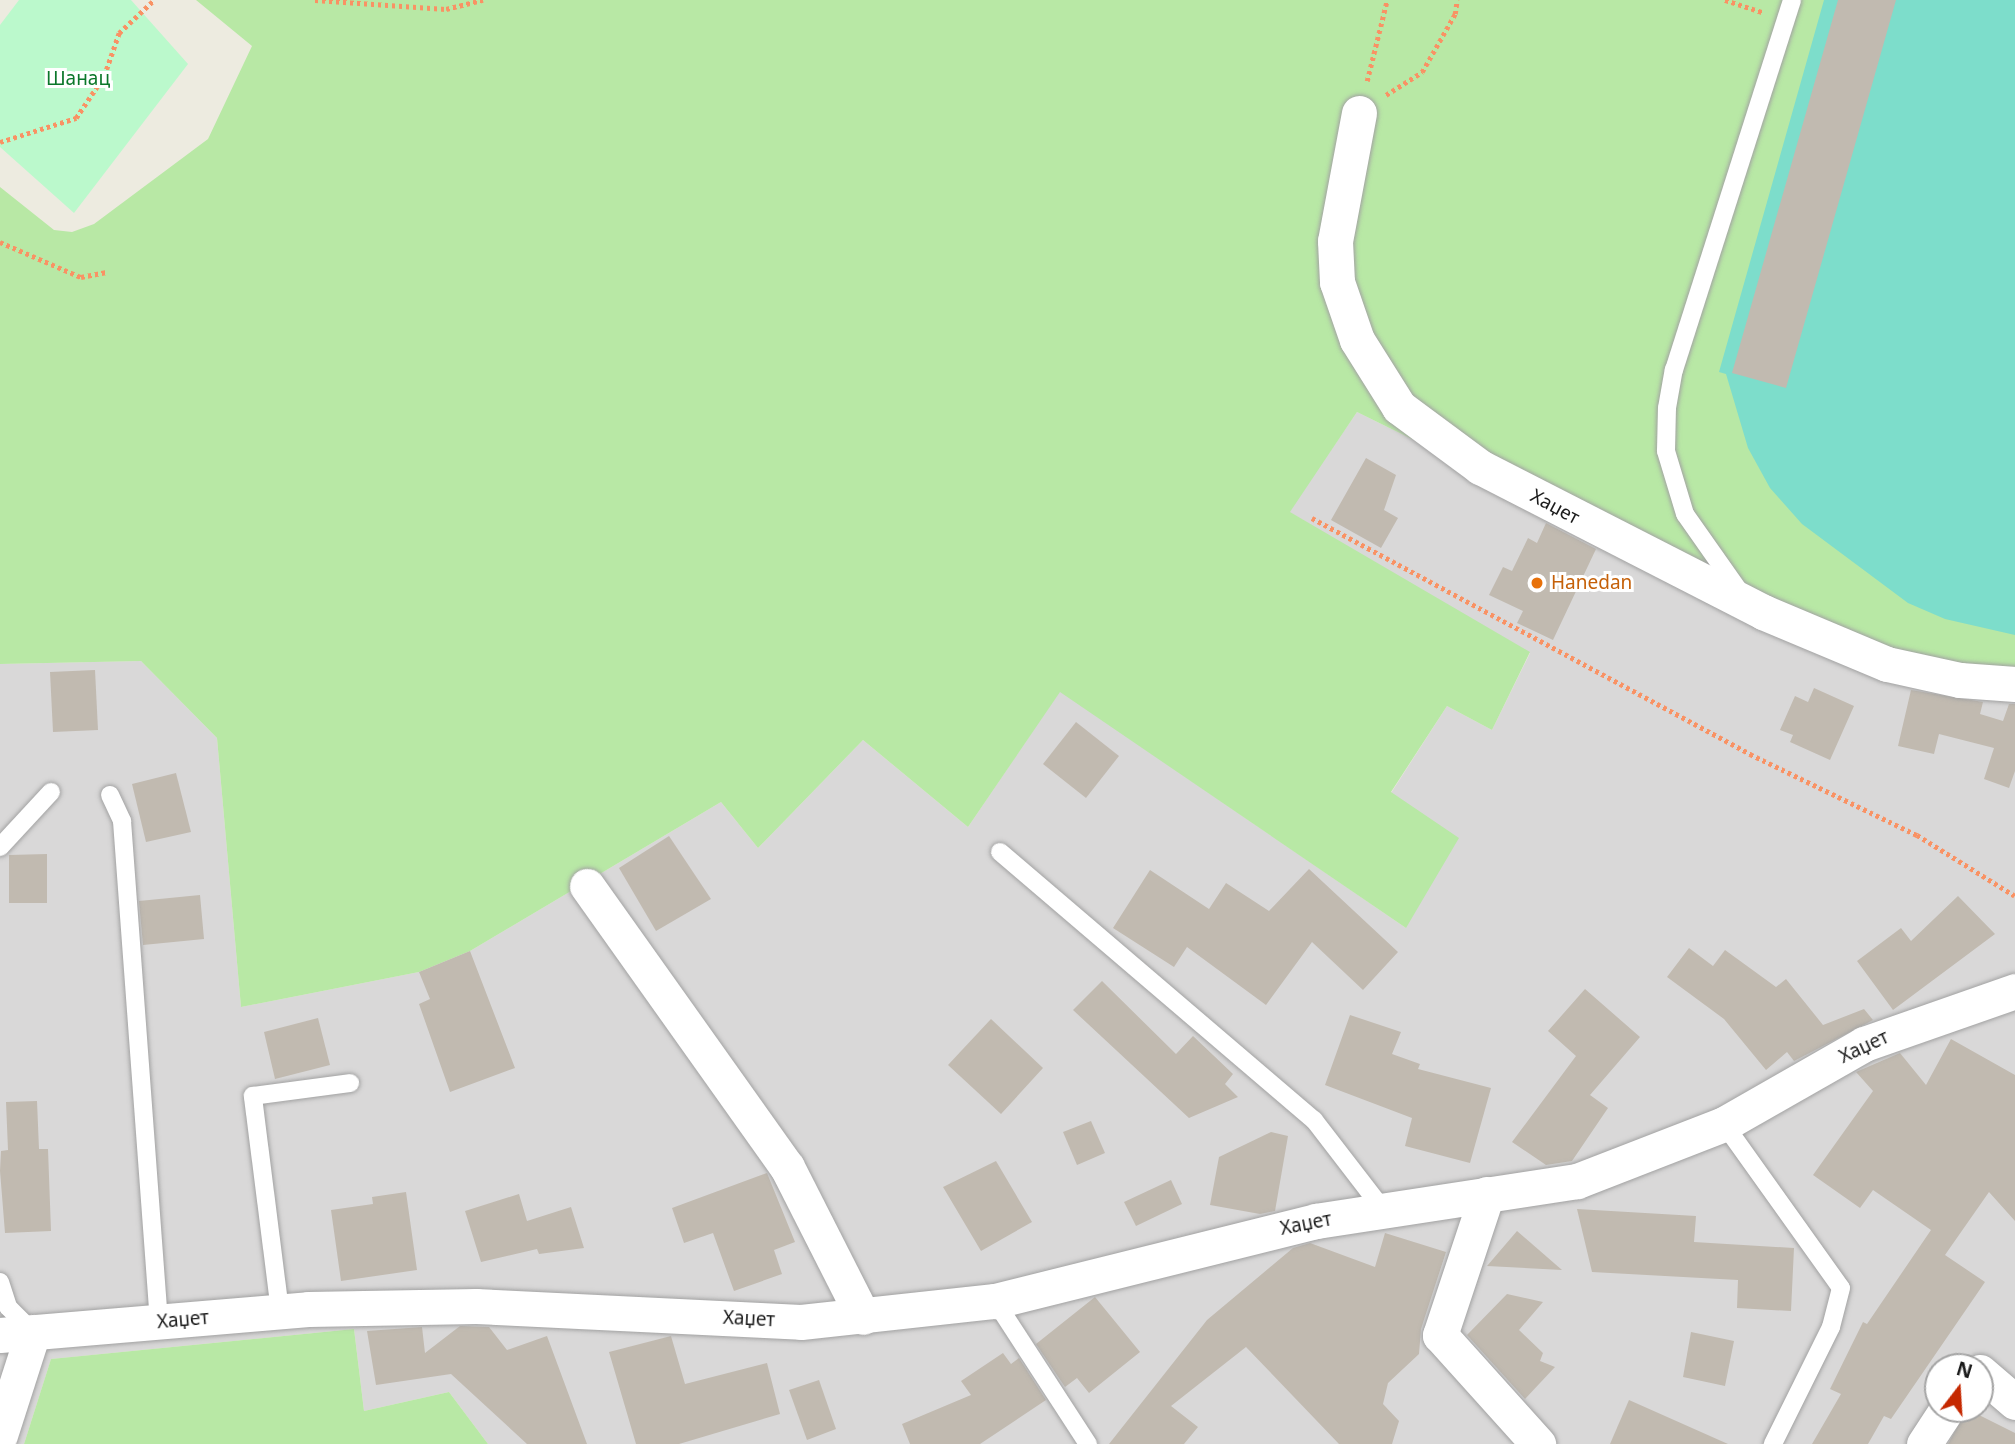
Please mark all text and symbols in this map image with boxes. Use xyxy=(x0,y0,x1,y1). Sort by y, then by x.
park label: Шанац xyxy=(46,68,110,90)
street label: Хаџет xyxy=(1527,485,1583,529)
place label: Hanedan xyxy=(1551,572,1632,594)
marker: Hanedan xyxy=(1529,575,1545,591)
street label: Хаџет xyxy=(1836,1026,1892,1068)
street label: Хаџет xyxy=(1278,1208,1334,1240)
street label: Хаџет xyxy=(156,1306,210,1334)
street label: Хаџет xyxy=(722,1306,776,1332)
north arrow xyxy=(1924,1353,1994,1423)
text: N xyxy=(1953,1355,1976,1385)

